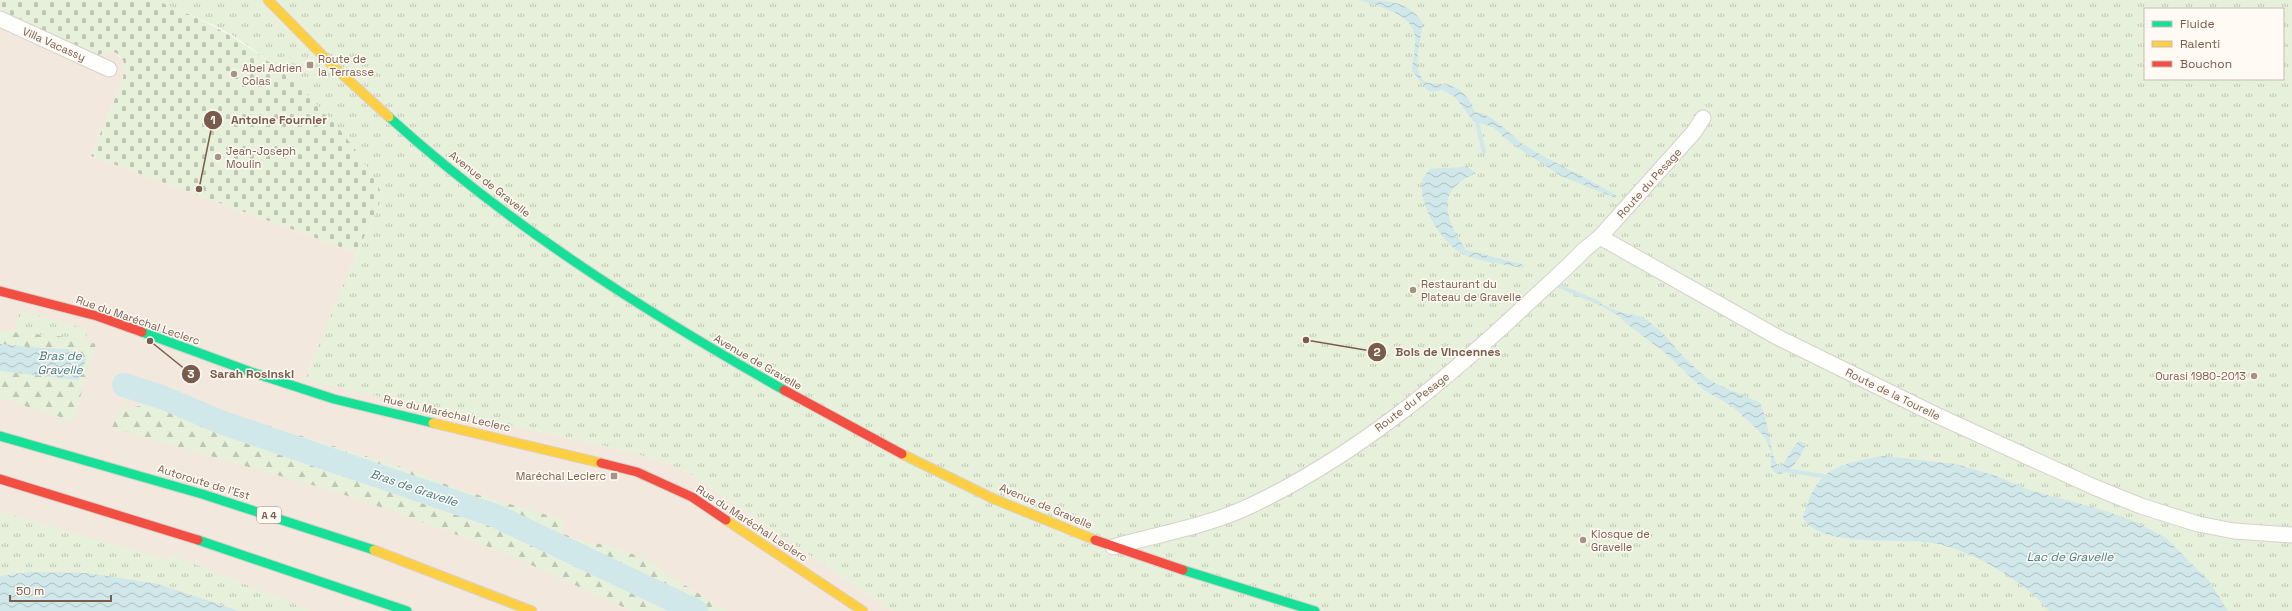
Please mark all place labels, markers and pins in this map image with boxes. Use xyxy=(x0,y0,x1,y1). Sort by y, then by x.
place label: Route de la Terrasse xyxy=(318,52,374,79)
marker: Route de la Terrasse xyxy=(305,60,315,70)
place label: Abel Adrien Colas xyxy=(242,61,302,88)
marker: Abel Adrien Colas xyxy=(229,69,239,79)
callout: Antoine Fournier xyxy=(203,108,335,132)
place label: Jean-Joseph Moulin xyxy=(226,144,296,171)
marker: Jean-Joseph Moulin xyxy=(213,152,223,162)
place label: Restaurant du Plateau de Gravelle xyxy=(1421,277,1521,304)
marker: Restaurant du Plateau de Gravelle xyxy=(1408,285,1418,295)
callout: Bois de Vincennes xyxy=(1367,340,1508,364)
callout: Sarah Rosinski xyxy=(181,362,302,386)
place label: Ourasi 1980-2013 xyxy=(2155,369,2246,383)
marker: Ourasi 1980-2013 xyxy=(2249,371,2259,381)
place label: Maréchal Leclerc xyxy=(516,469,606,483)
marker: Maréchal Leclerc xyxy=(609,471,619,481)
place label: Kiosque de Gravelle xyxy=(1591,527,1650,554)
marker: Kiosque de Gravelle xyxy=(1578,535,1588,545)

